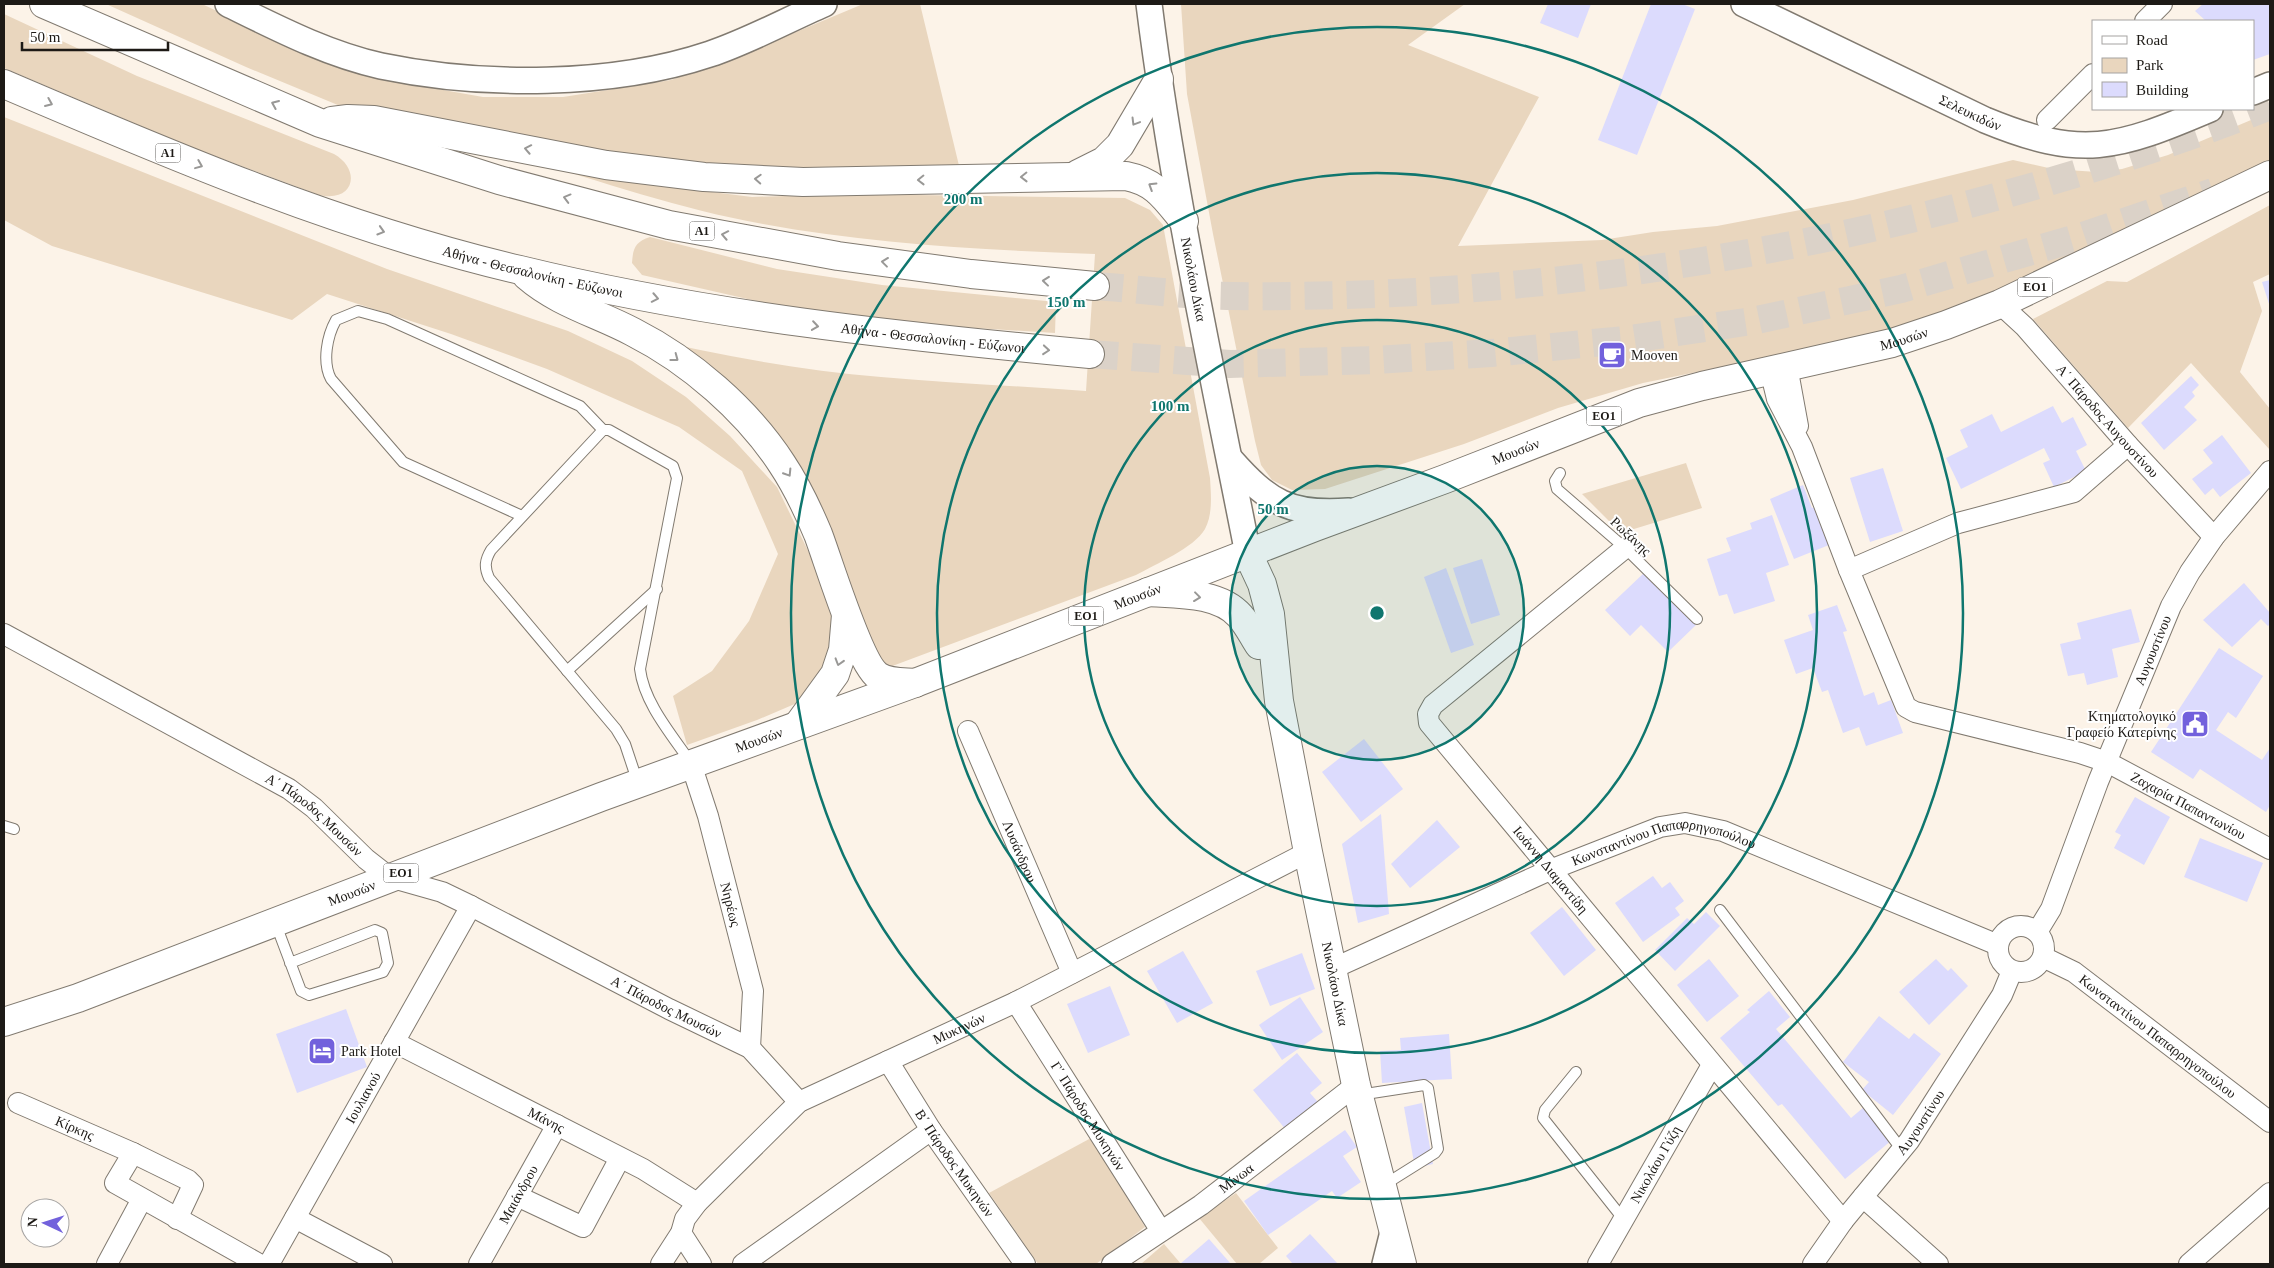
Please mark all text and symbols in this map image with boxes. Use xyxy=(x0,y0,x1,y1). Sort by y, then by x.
scale bar xyxy=(22,20,169,52)
legend xyxy=(2092,20,2254,110)
text: 50 m xyxy=(30,29,61,45)
text: Road xyxy=(2136,32,2168,48)
text: Park xyxy=(2136,57,2164,73)
text: Building xyxy=(2136,82,2189,98)
street label: Σελευκιδών xyxy=(1937,92,2003,134)
one-way arrow xyxy=(44,97,53,108)
one-way arrow xyxy=(271,100,280,111)
one-way arrow xyxy=(1131,116,1141,125)
road number: Α1 xyxy=(156,144,180,162)
one-way arrow xyxy=(524,144,532,155)
one-way arrow xyxy=(194,159,203,169)
one-way arrow xyxy=(1019,172,1027,183)
one-way arrow xyxy=(754,174,762,185)
one-way arrow xyxy=(916,174,924,185)
one-way arrow xyxy=(1148,182,1157,192)
text: 200 m xyxy=(944,191,983,207)
one-way arrow xyxy=(563,193,571,203)
road number: Α1 xyxy=(690,222,714,240)
one-way arrow xyxy=(377,226,385,236)
one-way arrow xyxy=(720,230,729,241)
street label: Νικολάου Δίκα xyxy=(1178,236,1209,324)
street label: Αθήνα - Θεσσαλονίκη - Εύζωνοι xyxy=(441,243,624,301)
one-way arrow xyxy=(880,257,888,268)
one-way arrow xyxy=(1042,275,1050,286)
road number: ΕΟ1 xyxy=(2018,278,2052,296)
one-way arrow xyxy=(650,292,659,302)
text: 150 m xyxy=(1047,294,1086,310)
one-way arrow xyxy=(811,320,819,331)
street label: Αθήνα - Θεσσαλονίκη - Εύζωνοι xyxy=(840,321,1026,356)
street label: Μουσών xyxy=(1879,325,1930,354)
cafe icon: Mooven xyxy=(1597,340,1627,370)
one-way arrow xyxy=(1042,344,1050,355)
place label: Mooven xyxy=(1631,348,1678,363)
one-way arrow xyxy=(669,352,678,360)
street label: Α΄ Πάροδος Αυγουστίνου xyxy=(2053,362,2161,481)
text: 100 m xyxy=(1151,398,1190,414)
road number: ΕΟ1 xyxy=(1586,406,1622,426)
street label: Μουσών xyxy=(1490,436,1542,468)
one-way arrow xyxy=(781,468,791,477)
text: 50 m xyxy=(1257,501,1289,517)
street label: Ρωξάνης xyxy=(1608,514,1654,559)
street label: Μουσών xyxy=(1112,581,1163,613)
one-way arrow xyxy=(1192,591,1201,601)
centre of rings xyxy=(1368,604,1386,622)
road number: ΕΟ1 xyxy=(1068,606,1104,626)
street label: Αυγουστίνου xyxy=(2132,613,2174,688)
one-way arrow xyxy=(835,657,845,665)
place label: Κτηματολογικό Γραφείο Κατερίνης xyxy=(2067,709,2176,740)
public building icon: Κτηματολογικό Γραφείο Κατερίνης xyxy=(2180,709,2210,739)
street label: Μουσών xyxy=(733,725,785,756)
street label: Ζαχαρία Παπαντωνίου xyxy=(2128,769,2248,843)
street label: Α΄ Πάροδος Μουσών xyxy=(263,771,365,859)
street label: Κωνσταντίνου Παπαρρηγοπούλου xyxy=(1570,816,1758,869)
street label: Λυσάνδρου xyxy=(999,818,1039,885)
street label: Ιωάννη Διαμαντίδη xyxy=(1510,823,1591,916)
road number: ΕΟ1 xyxy=(384,864,418,882)
street label: Μουσών xyxy=(326,877,378,909)
street label: Νηρέως xyxy=(717,881,743,929)
street label: Νικολάου Δίκα xyxy=(1319,941,1351,1028)
street label: Κωνσταντίνου Παπαρρηγοπούλου xyxy=(2076,972,2239,1101)
street label: Α΄ Πάροδος Μουσών xyxy=(608,973,724,1041)
street label: Μυκηνών xyxy=(931,1010,987,1047)
hotel icon: Park Hotel xyxy=(307,1036,337,1066)
place label: Park Hotel xyxy=(341,1044,401,1059)
street label: Γ΄ Πάροδος Μυκηνών xyxy=(1048,1059,1128,1174)
street label: Ιουλιανού xyxy=(343,1069,384,1126)
street label: Αυγουστίνου xyxy=(1894,1087,1948,1158)
street label: Μάνης xyxy=(525,1105,567,1136)
street label: Β΄ Πάροδος Μυκηνών xyxy=(912,1107,997,1220)
street label: Κίρκης xyxy=(53,1113,97,1143)
street label: Νικολάου Γύζη xyxy=(1628,1123,1684,1206)
street label: Μίνωα xyxy=(1216,1160,1257,1196)
street label: Μαιάνδρου xyxy=(496,1162,541,1226)
north arrow xyxy=(20,1198,70,1248)
text: N xyxy=(25,1217,40,1228)

